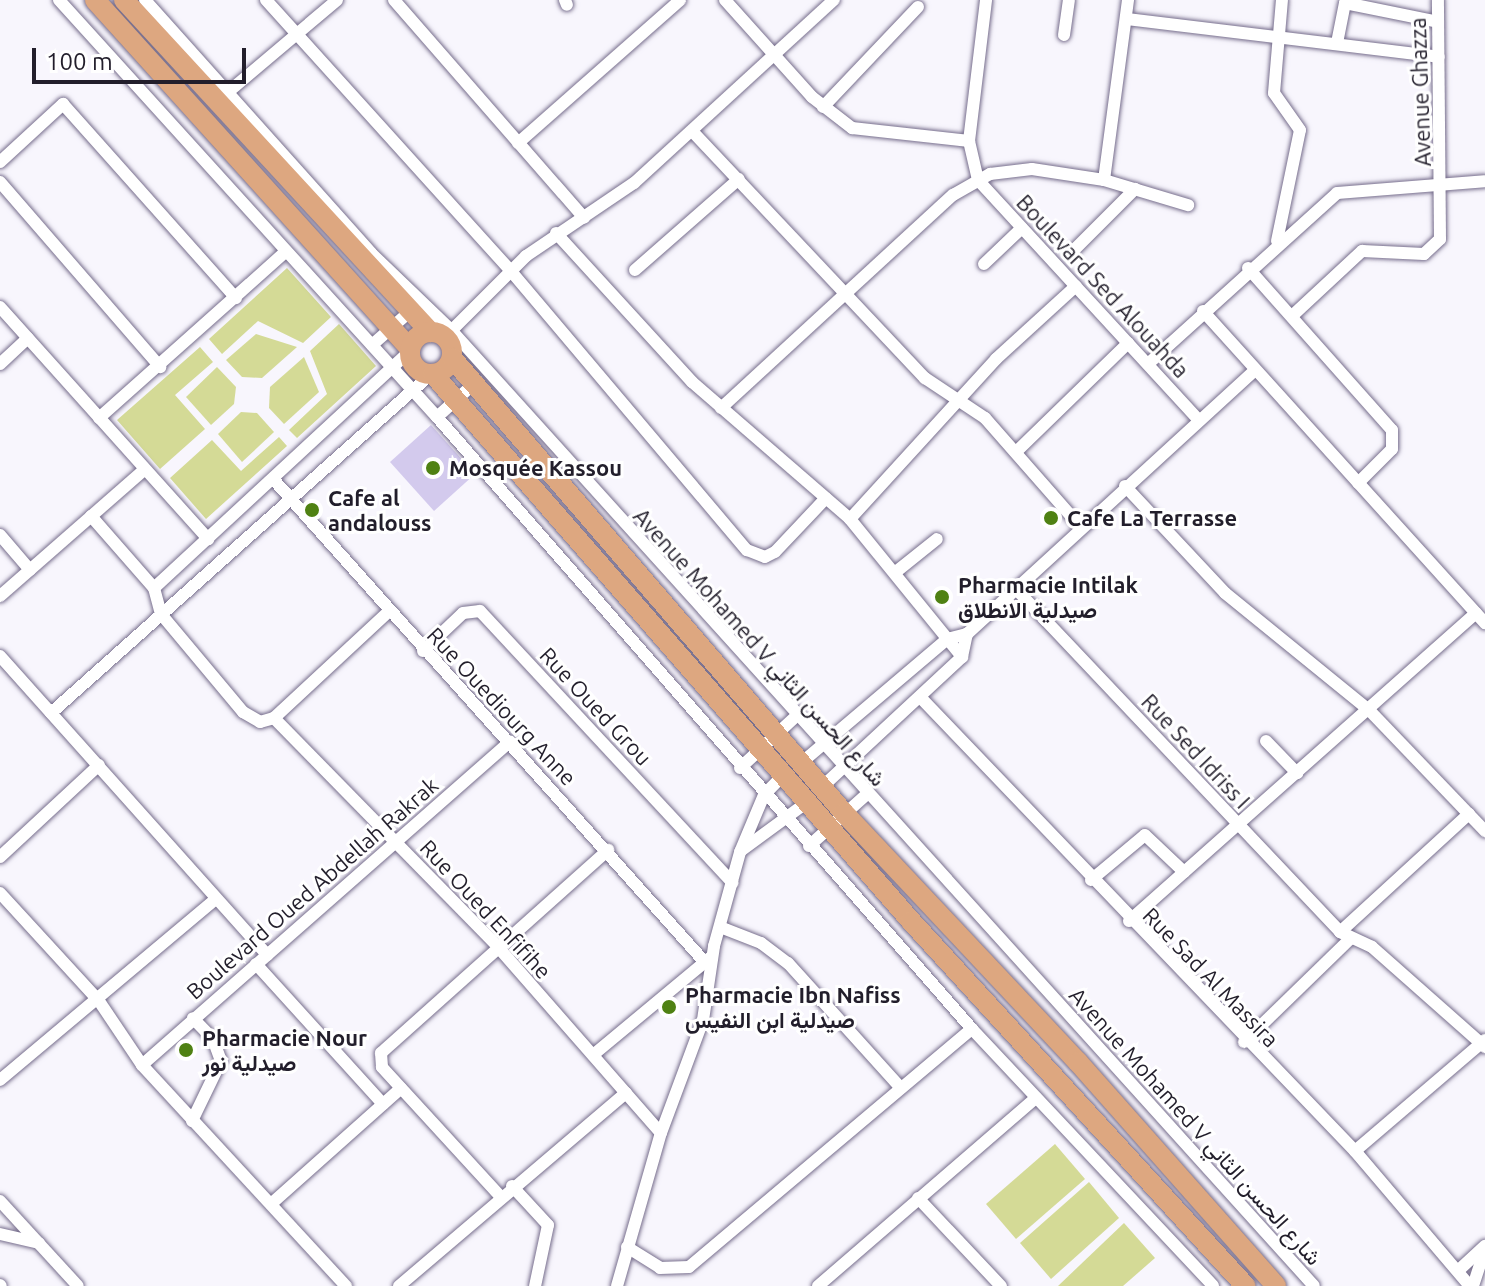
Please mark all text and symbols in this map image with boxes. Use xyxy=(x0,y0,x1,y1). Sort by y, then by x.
street label: Avenue Ghazza xyxy=(1404,17,1436,167)
scale bar xyxy=(36,32,250,82)
text: 100 m xyxy=(46,48,113,75)
street label: Boulevard Sed Alouahda xyxy=(1011,189,1195,383)
place label: Mosquée Kassou xyxy=(449,455,622,481)
marker: Mosquée Kassou xyxy=(424,459,442,477)
place label: Cafe al andalouss xyxy=(328,484,431,536)
marker: Cafe al andalouss xyxy=(303,501,321,519)
street label: Avenue Mohamed V شارع الحسن الثاني xyxy=(628,503,892,791)
place label: Cafe La Terrasse xyxy=(1067,505,1237,531)
marker: Cafe La Terrasse xyxy=(1042,509,1060,527)
place label: Pharmacie Intilak صيدلية الانطلاق xyxy=(958,571,1138,622)
marker: Pharmacie Intilak صيدلية الانطلاق xyxy=(933,588,951,606)
street label: Rue Ouediourg Anne xyxy=(422,622,582,790)
street label: Rue Oued Grou xyxy=(535,642,657,770)
street label: Rue Sed Idriss I xyxy=(1136,688,1256,814)
street label: Boulevard Oued Abdellah Rakrak xyxy=(181,772,443,1004)
street label: Rue Oued Enfifihe xyxy=(415,834,557,984)
street label: Rue Sad Al Massira xyxy=(1138,902,1284,1052)
place label: Pharmacie Ibn Nafiss صيدلية ابن النفيس xyxy=(685,981,901,1032)
street label: Avenue Mohamed V شارع الحسن الثاني xyxy=(1064,982,1328,1270)
marker: Pharmacie Ibn Nafiss صيدلية ابن النفيس xyxy=(660,998,678,1016)
place label: Pharmacie Nour صيدلية نور xyxy=(202,1024,367,1076)
marker: Pharmacie Nour صيدلية نور xyxy=(177,1041,195,1059)

